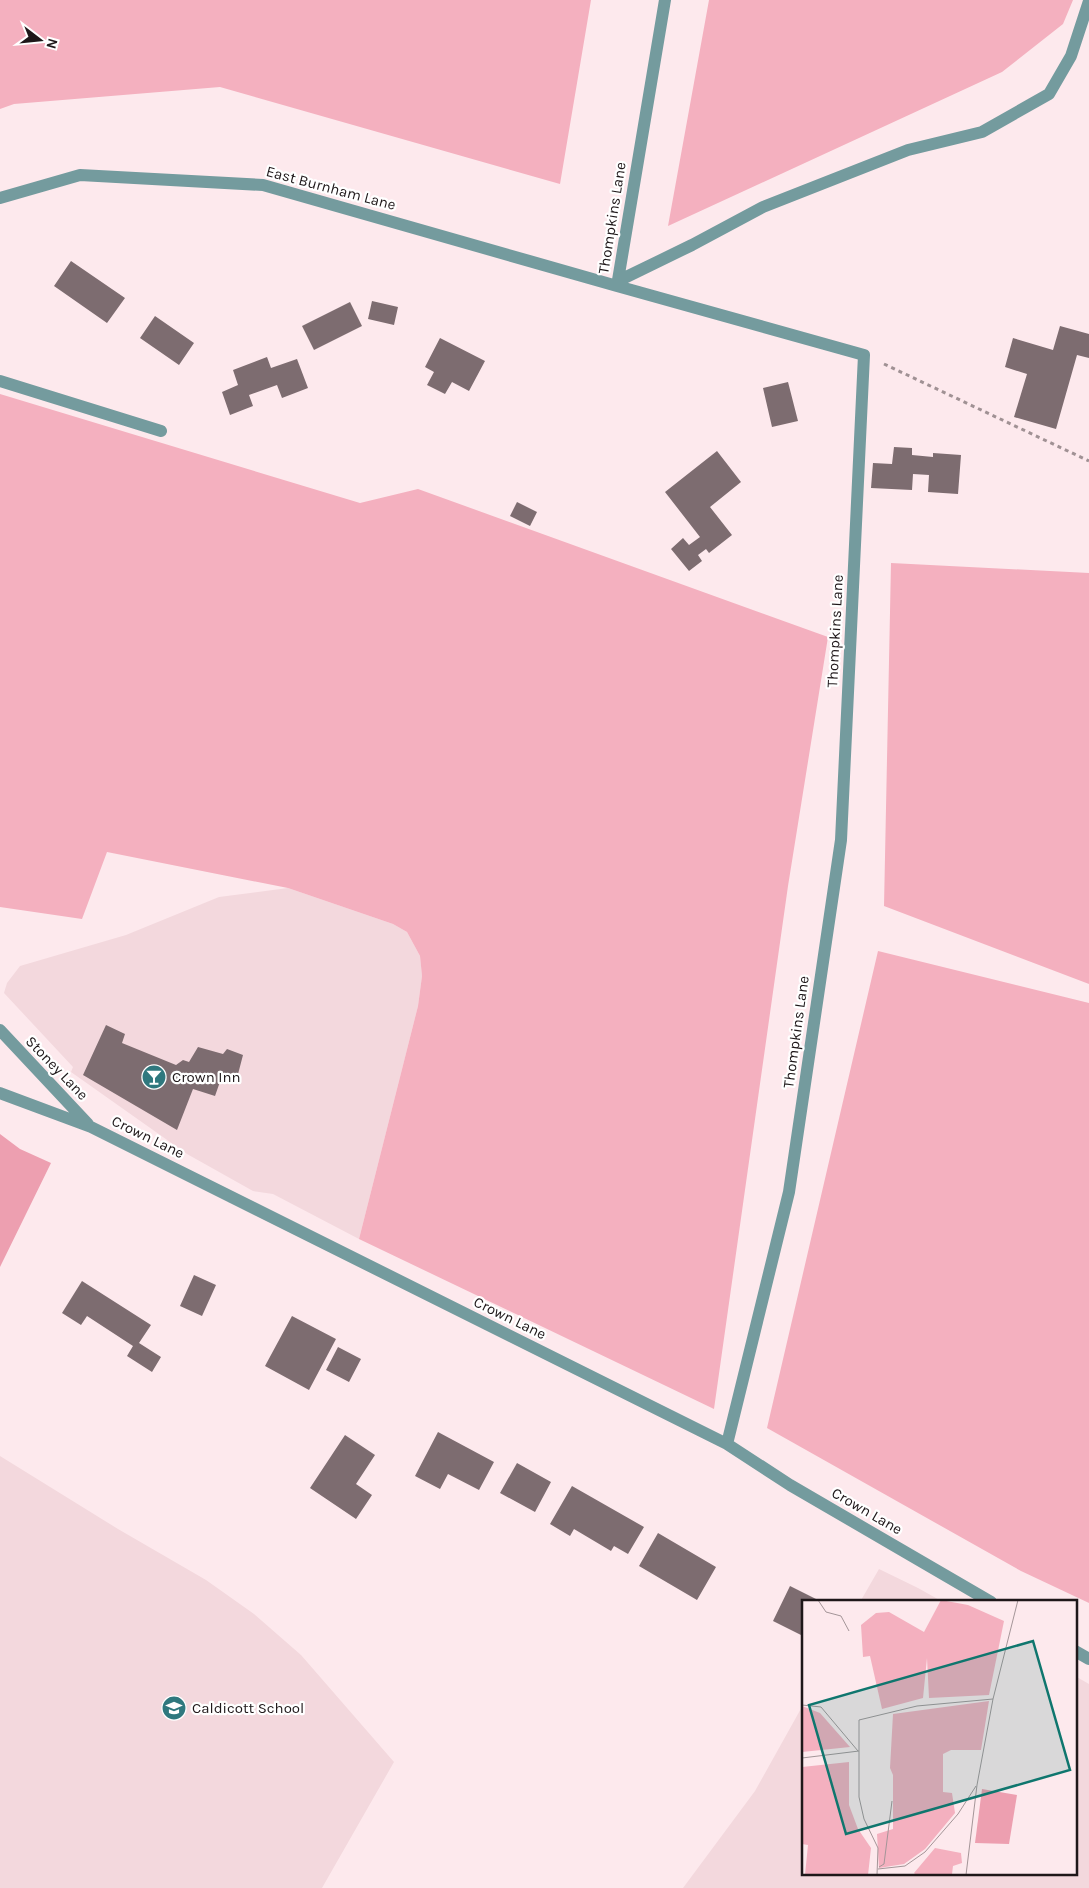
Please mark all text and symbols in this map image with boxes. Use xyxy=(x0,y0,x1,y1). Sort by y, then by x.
north arrow xyxy=(15,15,65,65)
text: N xyxy=(42,36,62,51)
street label: Thompkins Lane xyxy=(594,161,630,275)
street label: East Burnham Lane xyxy=(264,162,398,214)
street label: Thompkins Lane xyxy=(823,574,847,688)
street label: Thompkins Lane xyxy=(779,975,813,1089)
street label: Stoney Lane xyxy=(22,1032,92,1104)
bar icon: Crown Inn xyxy=(141,1064,167,1090)
place label: Crown Inn xyxy=(172,1068,241,1086)
street label: Crown Lane xyxy=(109,1112,187,1162)
street label: Crown Lane xyxy=(471,1293,549,1343)
street label: Crown Lane xyxy=(829,1484,905,1538)
inset map xyxy=(802,1600,1076,1876)
school or university icon: Caldicott School xyxy=(161,1695,187,1721)
place label: Caldicott School xyxy=(192,1699,304,1717)

